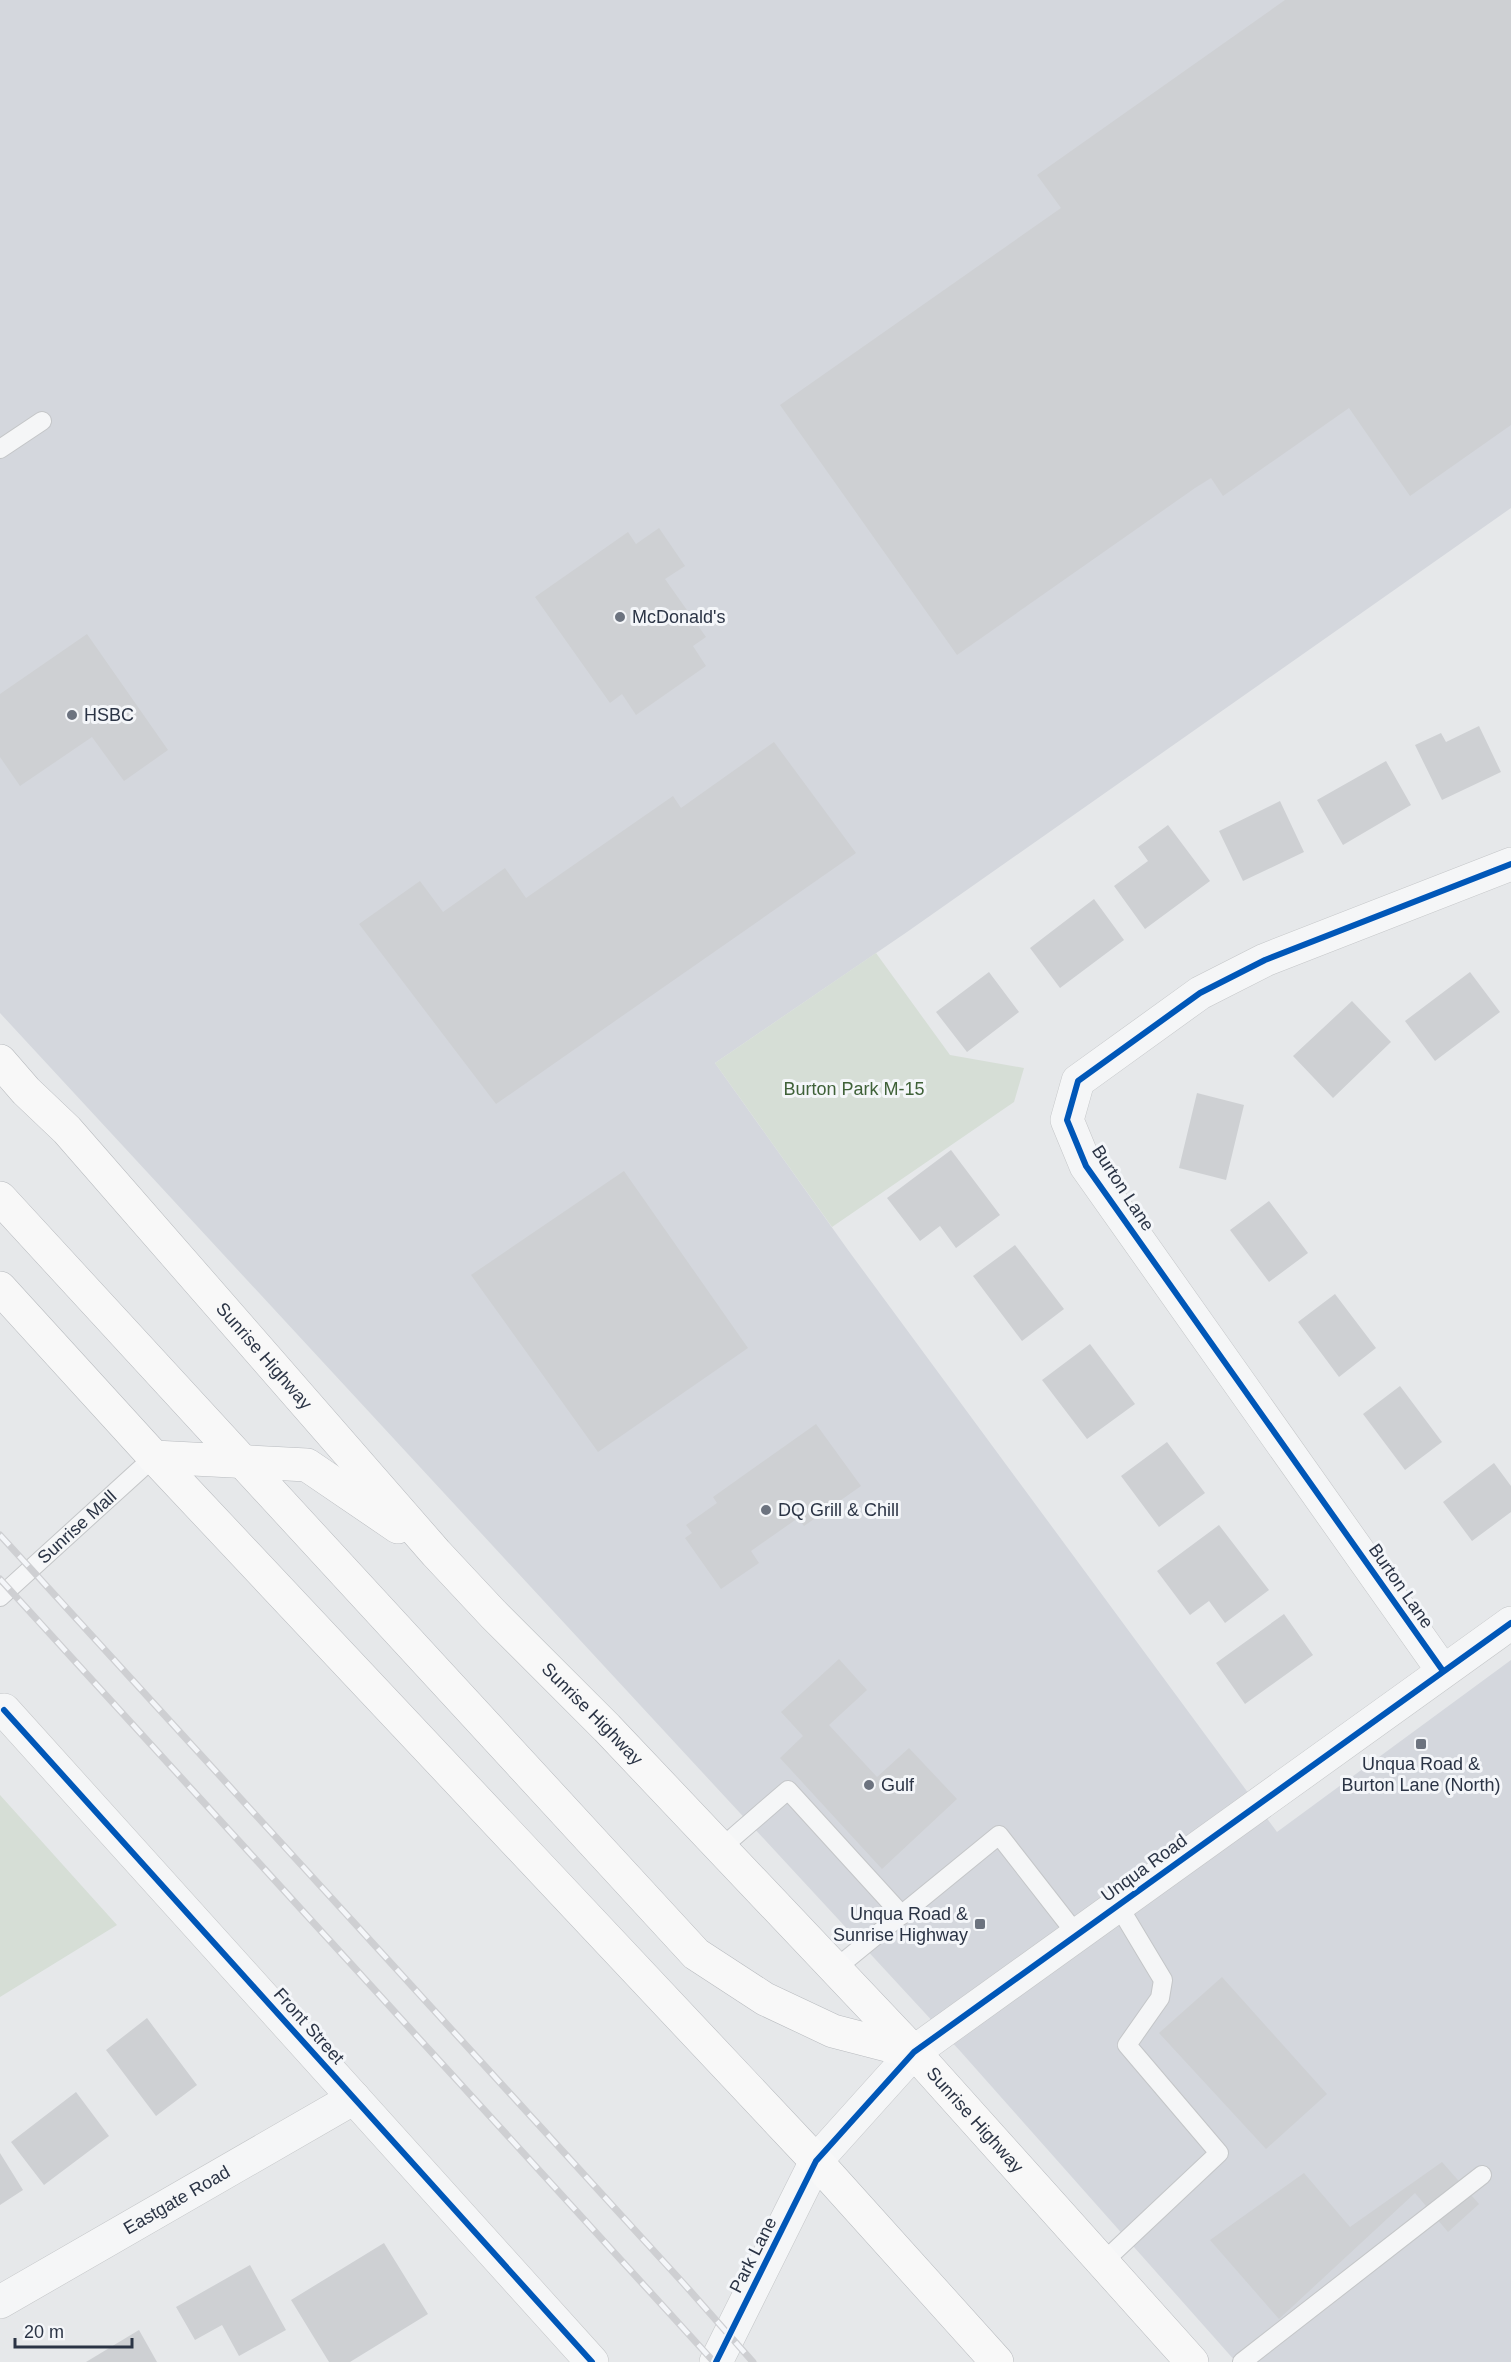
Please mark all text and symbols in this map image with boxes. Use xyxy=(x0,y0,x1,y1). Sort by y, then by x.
place label: McDonald's xyxy=(632,607,725,627)
marker: McDonald's xyxy=(613,610,627,624)
place label: HSBC xyxy=(84,705,134,725)
marker: HSBC xyxy=(65,708,79,722)
park label: Burton Park M-15 xyxy=(783,1079,925,1099)
street label: Burton Lane xyxy=(1088,1141,1158,1235)
street label: Sunrise Highway xyxy=(212,1298,316,1413)
street label: Sunrise Mall xyxy=(34,1486,120,1568)
place label: DQ Grill & Chill xyxy=(778,1500,899,1520)
marker: DQ Grill & Chill xyxy=(759,1503,773,1517)
street label: Burton Lane xyxy=(1365,1540,1437,1632)
street label: Sunrise Highway xyxy=(538,1659,647,1769)
marker: Unqua Road & Burton Lane (North) xyxy=(1414,1737,1428,1751)
place label: Unqua Road & Burton Lane (North) xyxy=(1341,1754,1501,1795)
place label: Gulf xyxy=(881,1775,915,1795)
marker: Gulf xyxy=(862,1778,876,1792)
street label: Unqua Road xyxy=(1097,1830,1191,1906)
place label: Unqua Road & Sunrise Highway xyxy=(833,1904,968,1945)
marker: Unqua Road & Sunrise Highway xyxy=(973,1917,987,1931)
street label: Front Street xyxy=(270,1984,348,2068)
street label: Sunrise Highway xyxy=(922,2063,1028,2177)
street label: Eastgate Road xyxy=(120,2162,233,2239)
street label: Park Lane xyxy=(725,2214,781,2296)
scale bar xyxy=(15,2311,132,2349)
text: 20 m xyxy=(24,2322,64,2342)

